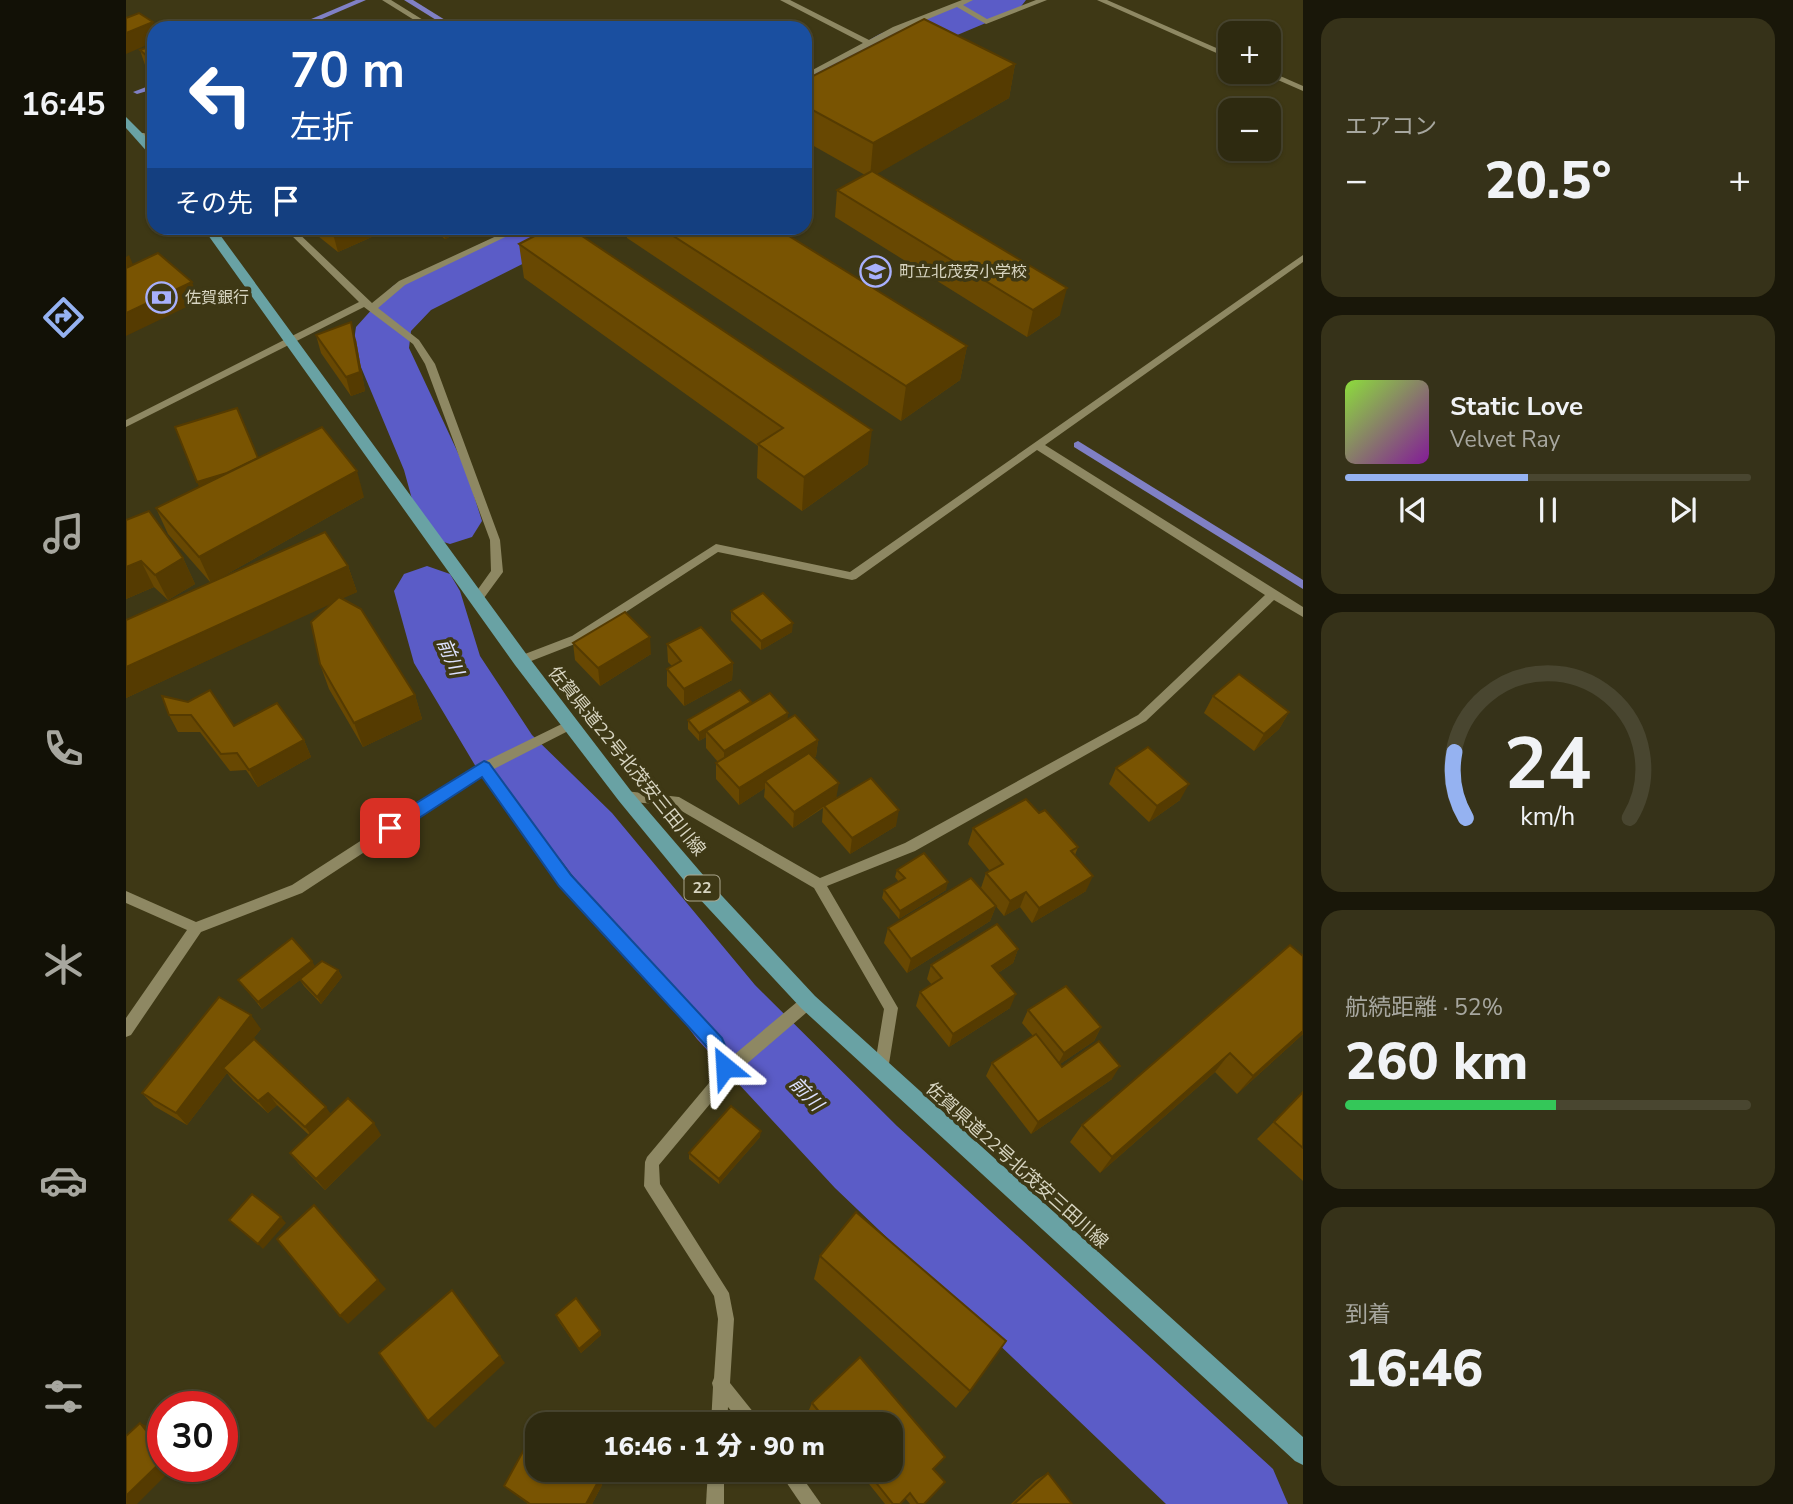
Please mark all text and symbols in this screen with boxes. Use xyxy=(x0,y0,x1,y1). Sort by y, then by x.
map controls xyxy=(1218,21,1281,161)
button: + xyxy=(1218,21,1281,84)
text: 70 m xyxy=(290,37,405,104)
icon: left xyxy=(175,49,266,140)
text: 16:45 xyxy=(21,83,105,126)
button: − xyxy=(1218,98,1281,161)
text: 左折 xyxy=(290,106,354,149)
text: エアコン xyxy=(1345,111,1437,142)
text: 20.5° xyxy=(1484,145,1612,216)
text: − xyxy=(1345,155,1368,206)
text: + xyxy=(1728,155,1751,206)
icon: arrive xyxy=(267,182,305,220)
text: その先 xyxy=(175,186,253,221)
school or university icon: 町立北茂安小学校 xyxy=(859,255,893,289)
place label: 町立北茂安小学校 xyxy=(899,261,1027,283)
bank icon: 佐賀銀行 xyxy=(145,281,179,315)
place label: 佐賀銀行 xyxy=(185,287,249,309)
icon: directions xyxy=(39,293,88,342)
text: Static Love xyxy=(1450,389,1583,424)
text: Velvet Ray xyxy=(1450,424,1560,455)
icon: previous xyxy=(1394,491,1432,529)
icon: pause xyxy=(1529,491,1567,529)
icon: next xyxy=(1664,491,1702,529)
icon: music xyxy=(39,509,88,558)
water label: 前川 xyxy=(431,634,470,681)
street label: 佐賀県道22号北茂安三田川線 xyxy=(543,661,711,861)
text: 24 xyxy=(1504,714,1592,814)
icon: phone xyxy=(39,724,88,773)
pin xyxy=(360,798,420,858)
text: km/h xyxy=(1520,800,1576,834)
icon: arrive xyxy=(371,809,409,847)
road number: 22 xyxy=(684,876,720,900)
icon: climate xyxy=(39,940,88,989)
text: 航続距離 · 52% xyxy=(1345,992,1503,1023)
text: 260 km xyxy=(1345,1026,1528,1097)
position arrow xyxy=(688,1030,762,1104)
water label: 前川 xyxy=(783,1071,830,1118)
street label: 佐賀県道22号北茂安三田川線 xyxy=(921,1077,1113,1253)
icon: car xyxy=(39,1156,88,1205)
text: 到着 xyxy=(1345,1299,1391,1330)
text: 16:46 xyxy=(1345,1333,1483,1404)
icon: filters xyxy=(39,1372,88,1421)
speed limit sign: 30 xyxy=(147,1391,238,1482)
text: 16:46 · 1 分 · 90 m xyxy=(603,1429,825,1464)

